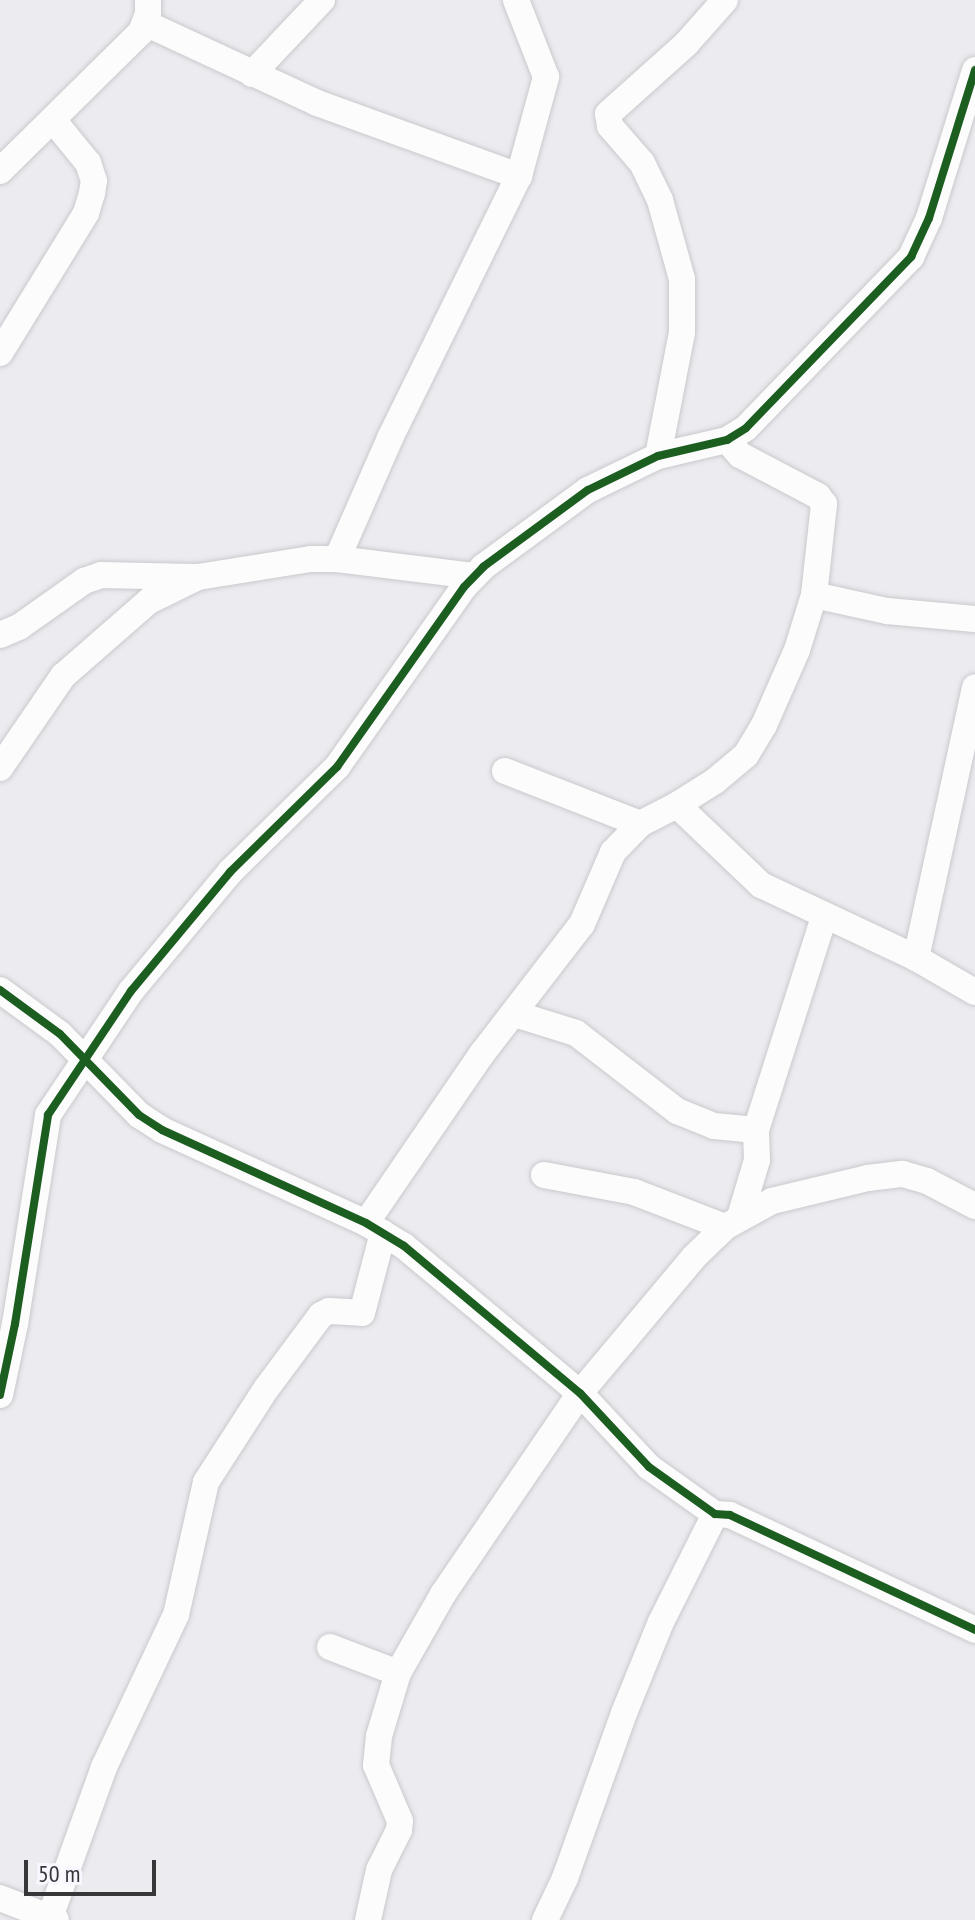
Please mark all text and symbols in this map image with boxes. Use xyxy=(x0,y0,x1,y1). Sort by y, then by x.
scale bar xyxy=(28,1844,160,1894)
text: 50 m xyxy=(38,1858,80,1889)

